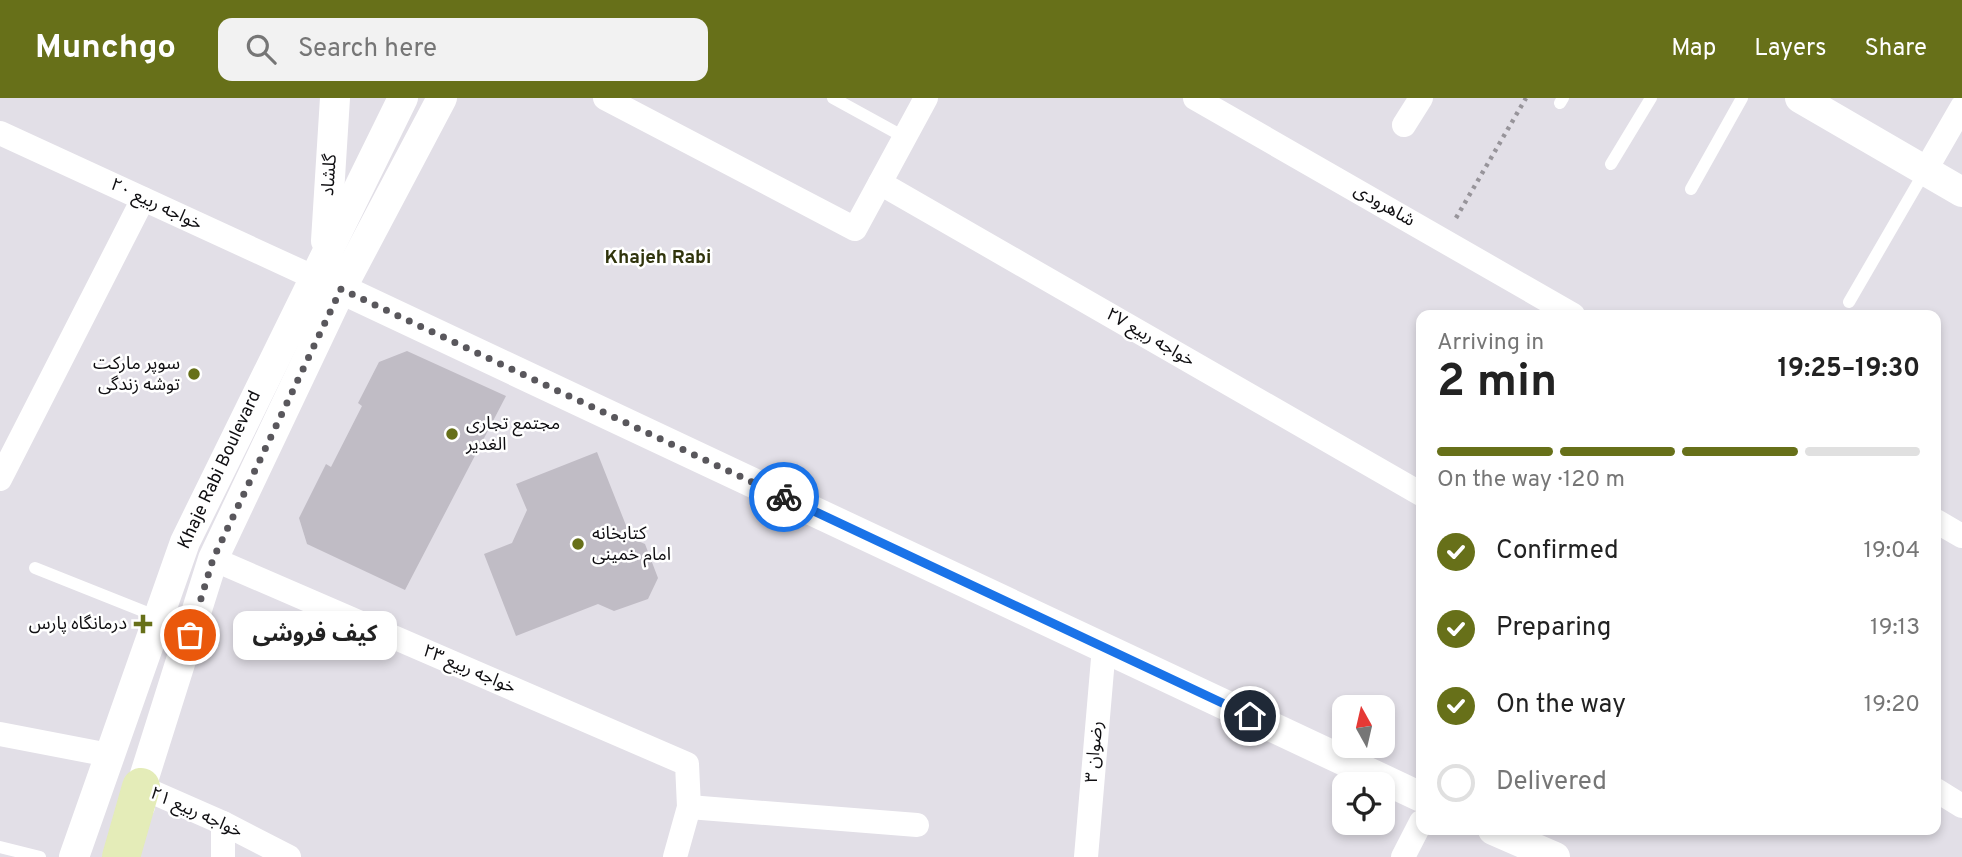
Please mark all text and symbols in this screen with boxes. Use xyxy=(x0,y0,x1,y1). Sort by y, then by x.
search box xyxy=(218,18,708,81)
text: Munchgo xyxy=(35,28,176,70)
icon: search xyxy=(242,30,280,68)
text: Search here xyxy=(298,33,437,66)
text: Map xyxy=(1671,34,1716,64)
text: Layers xyxy=(1754,34,1826,64)
text: Share xyxy=(1864,34,1927,64)
street label: گلشاد xyxy=(317,153,343,197)
street label: خواجه ربیع ۲۰ xyxy=(106,174,206,237)
street label: شاهرودی xyxy=(1349,179,1419,233)
district label: Khajeh Rabi xyxy=(605,246,711,270)
street label: خواجه ربیع ۲۷ xyxy=(1101,303,1199,374)
text: Arriving in xyxy=(1437,329,1544,358)
place label: سوپر مارکت توشه زندگی xyxy=(93,353,180,397)
text: 19:25–19:30 xyxy=(1778,353,1920,386)
text: 2 min xyxy=(1437,354,1557,413)
marker: سوپر مارکت توشه زندگی xyxy=(186,366,202,382)
street label: Khaje Rabi Boulevard xyxy=(173,387,267,553)
place label: مجتمع تجاری الغدیر xyxy=(465,413,560,457)
marker: مجتمع تجاری الغدیر xyxy=(444,426,460,442)
courier xyxy=(749,462,819,532)
text: On the way · 120 m xyxy=(1437,466,1625,495)
icon: bike xyxy=(765,478,803,516)
place label: کتابخانه امام خمینی xyxy=(592,523,671,568)
icon: check xyxy=(1437,533,1475,571)
text: Confirmed xyxy=(1496,535,1619,568)
marker: کتابخانه امام خمینی xyxy=(570,536,586,552)
text: 19:04 xyxy=(1863,537,1920,566)
pin xyxy=(160,605,220,665)
callout: کیف فروشی xyxy=(232,610,396,660)
icon: check xyxy=(1437,610,1475,648)
text: Preparing xyxy=(1496,612,1611,645)
place label: درمانگاه پارس xyxy=(29,613,127,636)
marker: درمانگاه پارس xyxy=(133,614,153,634)
text: 19:13 xyxy=(1870,614,1920,643)
icon: bag xyxy=(171,616,209,654)
text: کیف فروشی xyxy=(253,621,377,650)
street label: خواجه ربیع ۲۳ xyxy=(419,640,519,701)
pin xyxy=(1220,686,1280,746)
icon: check xyxy=(1437,687,1475,725)
text: On the way xyxy=(1496,689,1626,722)
text: 19:20 xyxy=(1864,691,1920,720)
north arrow xyxy=(1332,695,1395,758)
map controls xyxy=(1332,695,1395,835)
icon: home xyxy=(1231,697,1269,735)
street label: رضوان ۳ xyxy=(1081,720,1109,784)
text: Delivered xyxy=(1496,766,1607,799)
button: locate xyxy=(1332,772,1395,835)
street label: خواجه ربیع ۲۱ xyxy=(146,782,246,845)

